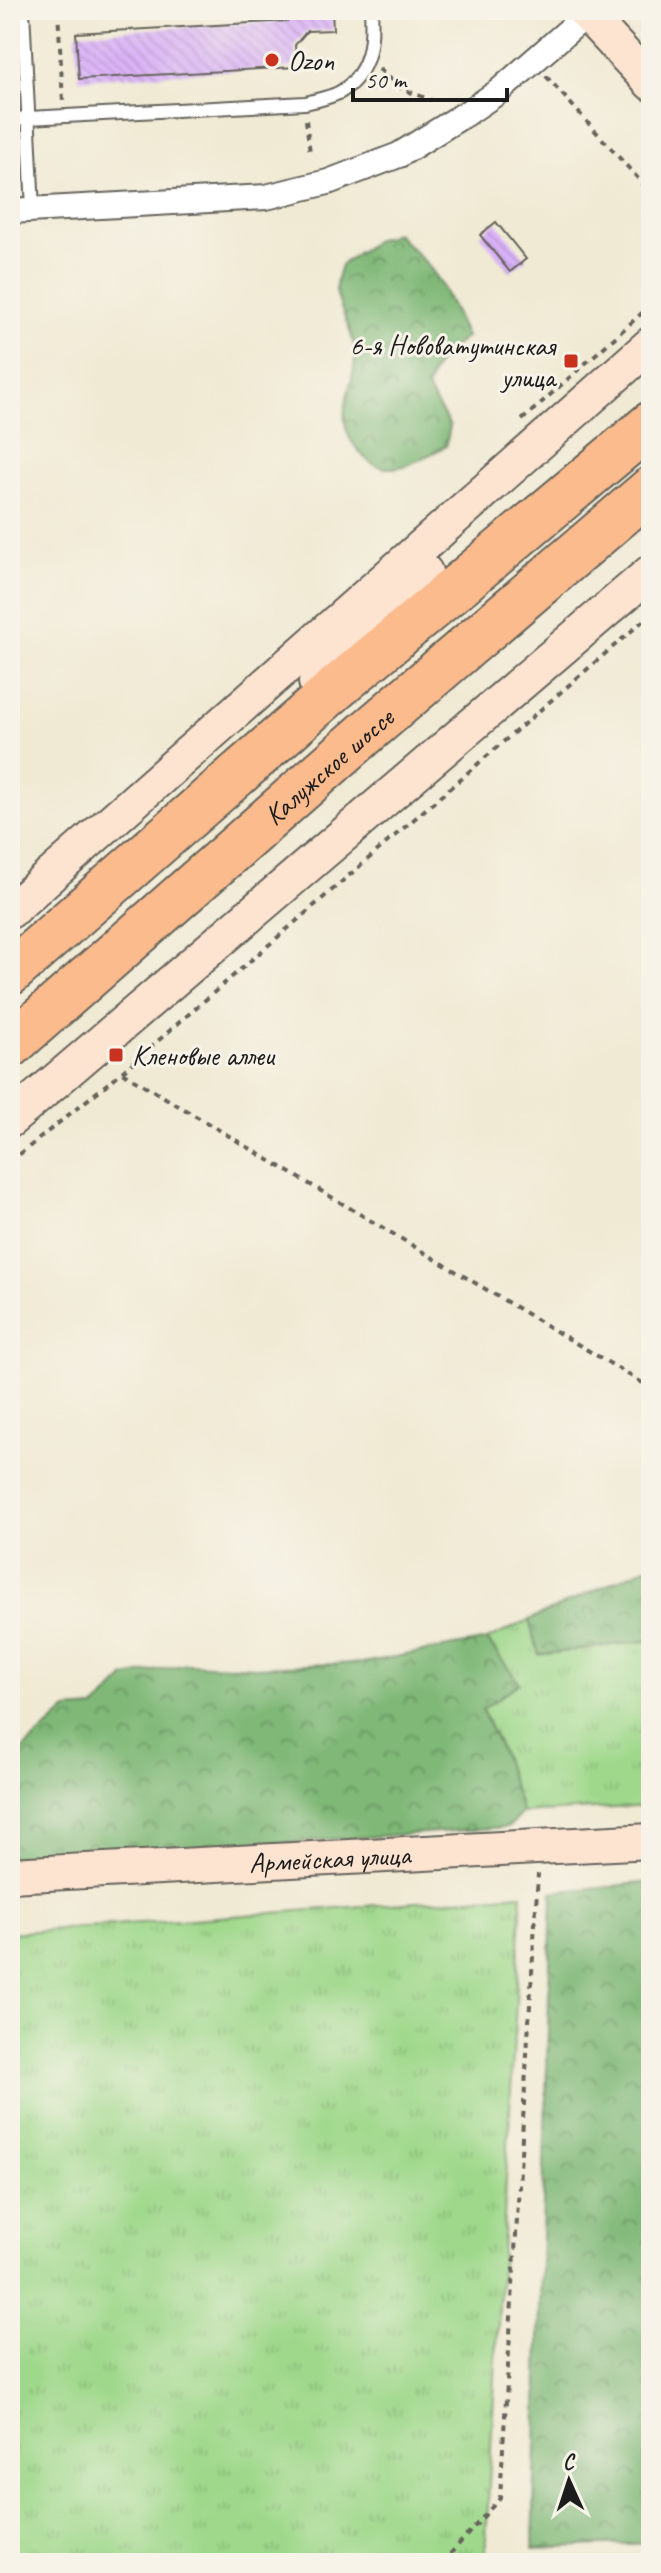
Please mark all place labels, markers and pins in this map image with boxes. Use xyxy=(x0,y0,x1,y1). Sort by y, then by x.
place label: Ozon xyxy=(288,43,334,78)
marker: Ozon xyxy=(263,51,281,69)
place label: 6-я Нововатутинская улица xyxy=(350,328,558,395)
marker: 6-я Нововатутинская улица xyxy=(562,352,580,370)
place label: Кленовые аллеи xyxy=(132,1038,276,1073)
marker: Кленовые аллеи xyxy=(107,1046,125,1064)

